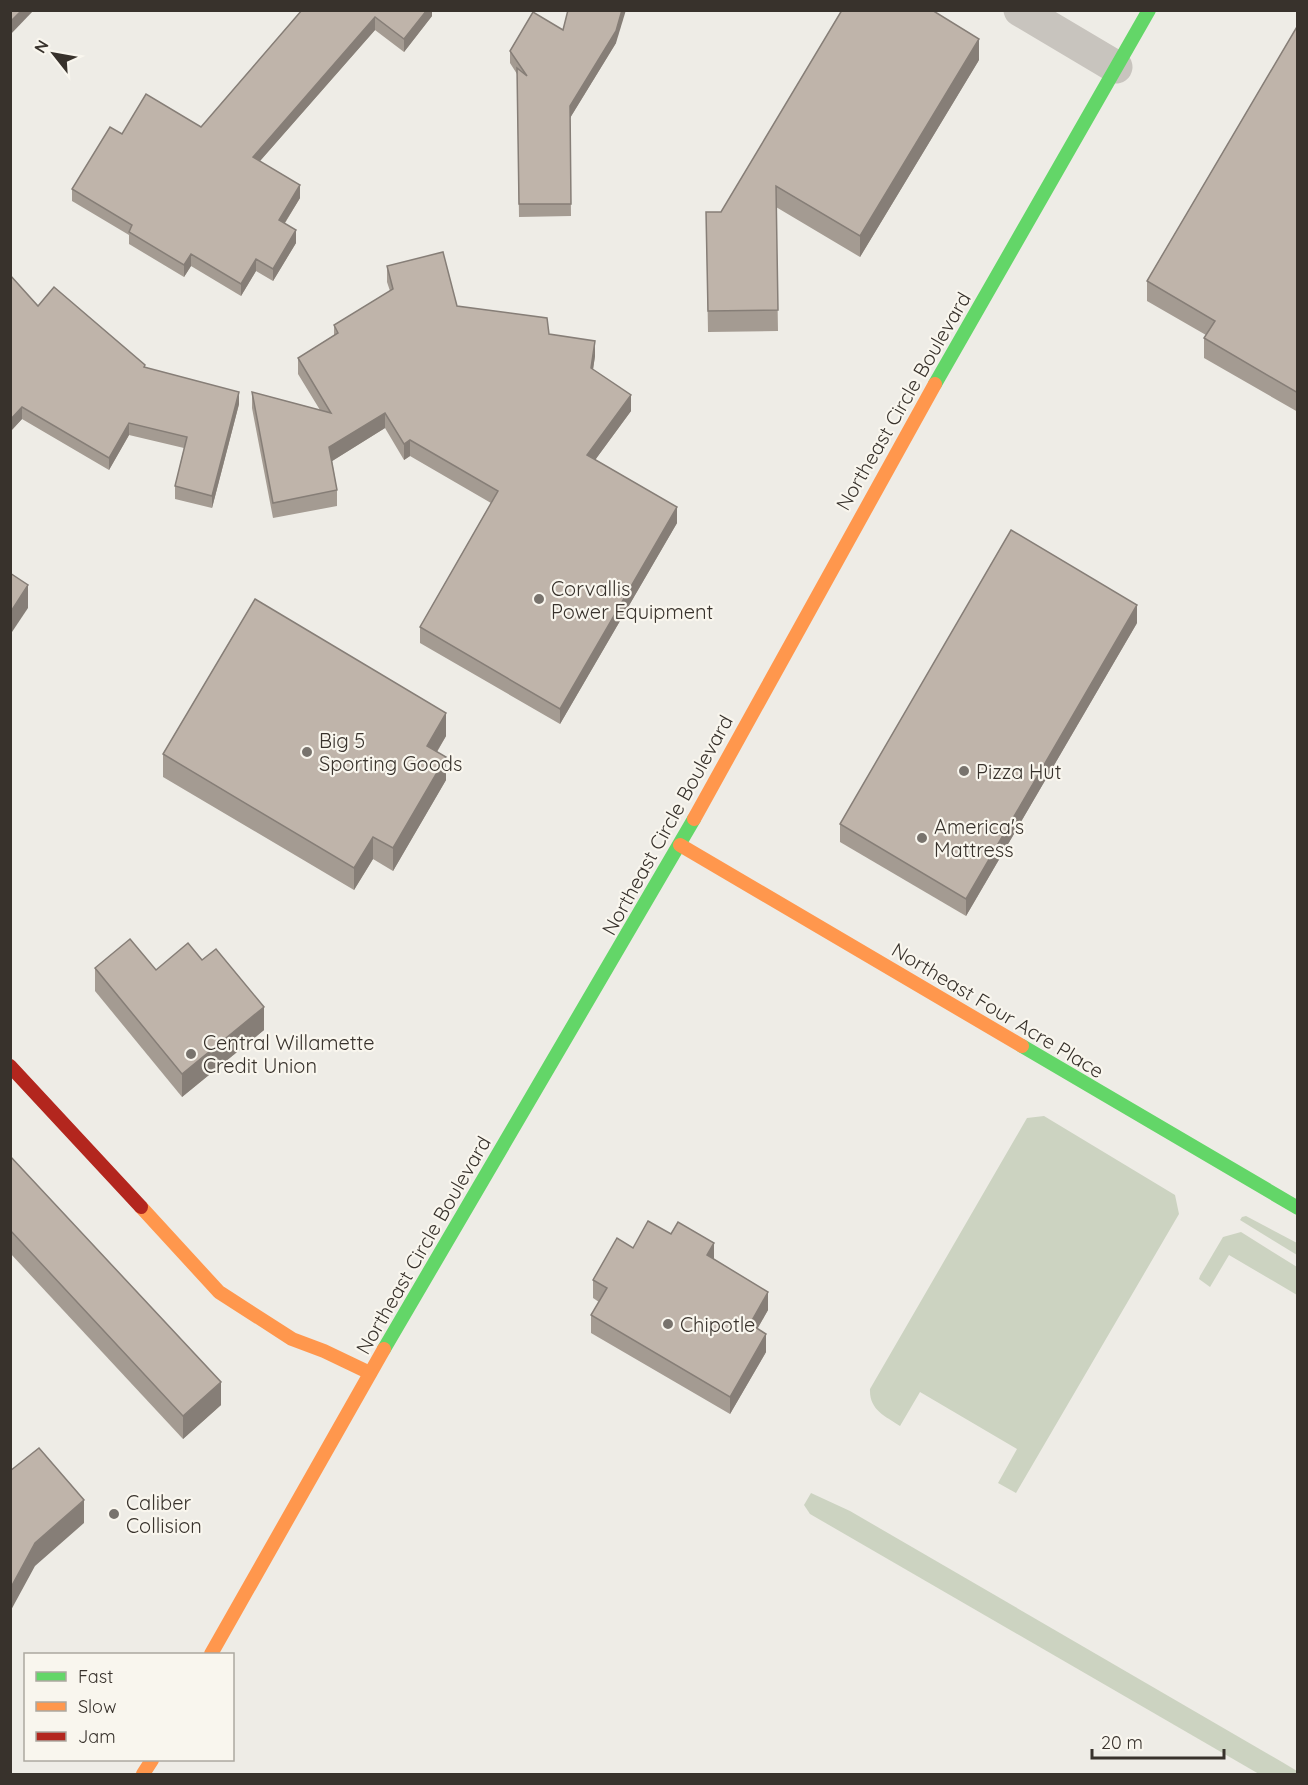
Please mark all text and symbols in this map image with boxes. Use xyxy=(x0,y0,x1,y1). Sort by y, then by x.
north arrow xyxy=(24,24,84,84)
text: N xyxy=(30,36,53,56)
street label: Northeast Circle Boulevard xyxy=(830,287,976,515)
place label: Corvallis Power Equipment xyxy=(551,576,714,624)
marker: Corvallis Power Equipment xyxy=(532,592,546,606)
street label: Northeast Circle Boulevard xyxy=(596,711,738,939)
place label: Big 5 Sporting Goods xyxy=(319,728,462,776)
marker: Big 5 Sporting Goods xyxy=(300,745,314,759)
place label: Pizza Hut xyxy=(976,759,1062,784)
marker: Pizza Hut xyxy=(957,764,971,778)
place label: America's Mattress xyxy=(934,814,1024,862)
marker: America's Mattress xyxy=(915,831,929,845)
street label: Northeast Four Acre Place xyxy=(887,937,1109,1083)
place label: Central Willamette Credit Union xyxy=(203,1030,375,1078)
marker: Central Willamette Credit Union xyxy=(184,1047,198,1061)
street label: Northeast Circle Boulevard xyxy=(350,1131,496,1359)
place label: Chipotle xyxy=(680,1312,755,1337)
marker: Chipotle xyxy=(661,1317,675,1331)
place label: Caliber Collision xyxy=(126,1490,202,1538)
marker: Caliber Collision xyxy=(107,1507,121,1521)
legend xyxy=(24,1653,234,1761)
text: Fast xyxy=(78,1665,113,1688)
text: Slow xyxy=(78,1695,116,1718)
scale bar xyxy=(1092,1722,1224,1760)
text: Jam xyxy=(78,1725,116,1748)
text: 20 m xyxy=(1101,1731,1143,1754)

